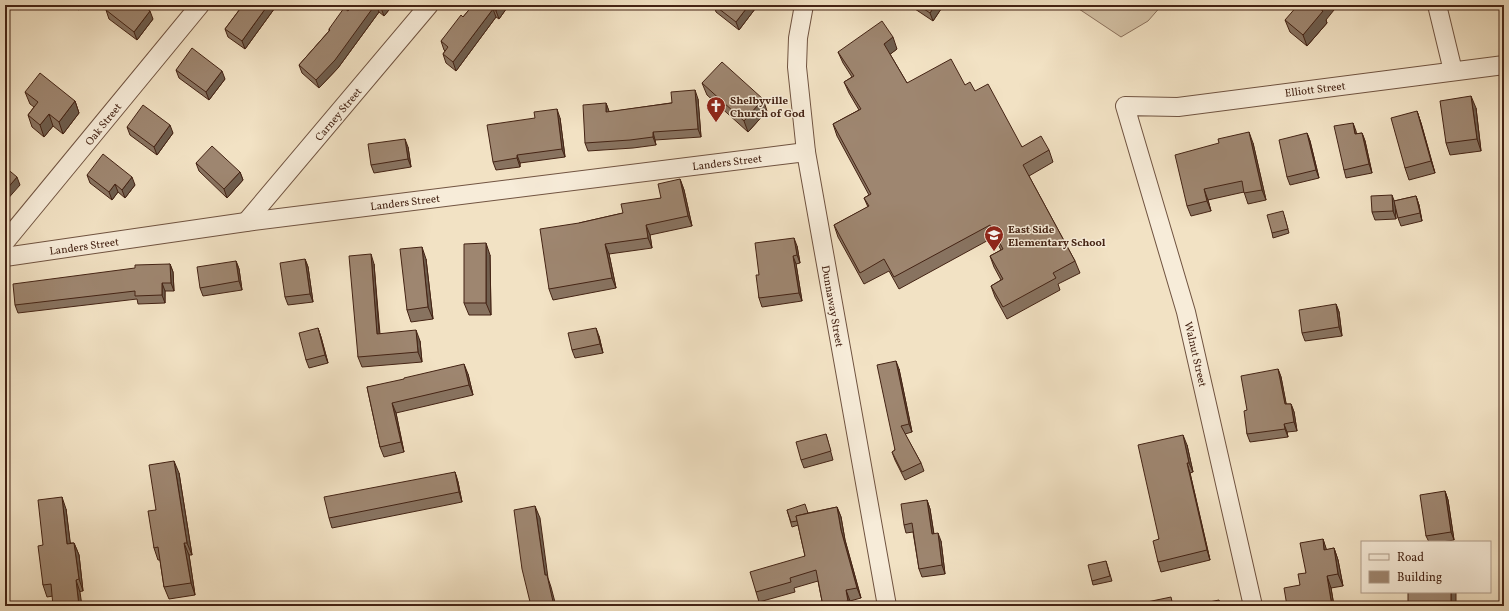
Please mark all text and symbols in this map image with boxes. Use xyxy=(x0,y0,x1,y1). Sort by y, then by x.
street label: Elliott Street xyxy=(1284,79,1347,102)
street label: Carney Street xyxy=(312,85,366,145)
place label: Shelbyville Church of God xyxy=(730,94,805,122)
church icon: Shelbyville Church of God xyxy=(705,95,727,123)
street label: Oak Street xyxy=(82,100,126,149)
street label: Landers Street xyxy=(692,152,763,175)
street label: Landers Street xyxy=(370,192,441,215)
place label: East Side Elementary School xyxy=(1008,223,1106,251)
school or university icon: East Side Elementary School xyxy=(983,224,1005,252)
street label: Landers Street xyxy=(49,235,120,260)
street label: Dunnaway Street xyxy=(817,264,846,348)
street label: Walnut Street xyxy=(1180,320,1209,389)
legend xyxy=(1361,541,1491,593)
text: Road xyxy=(1397,550,1424,566)
text: Building xyxy=(1397,570,1442,586)

